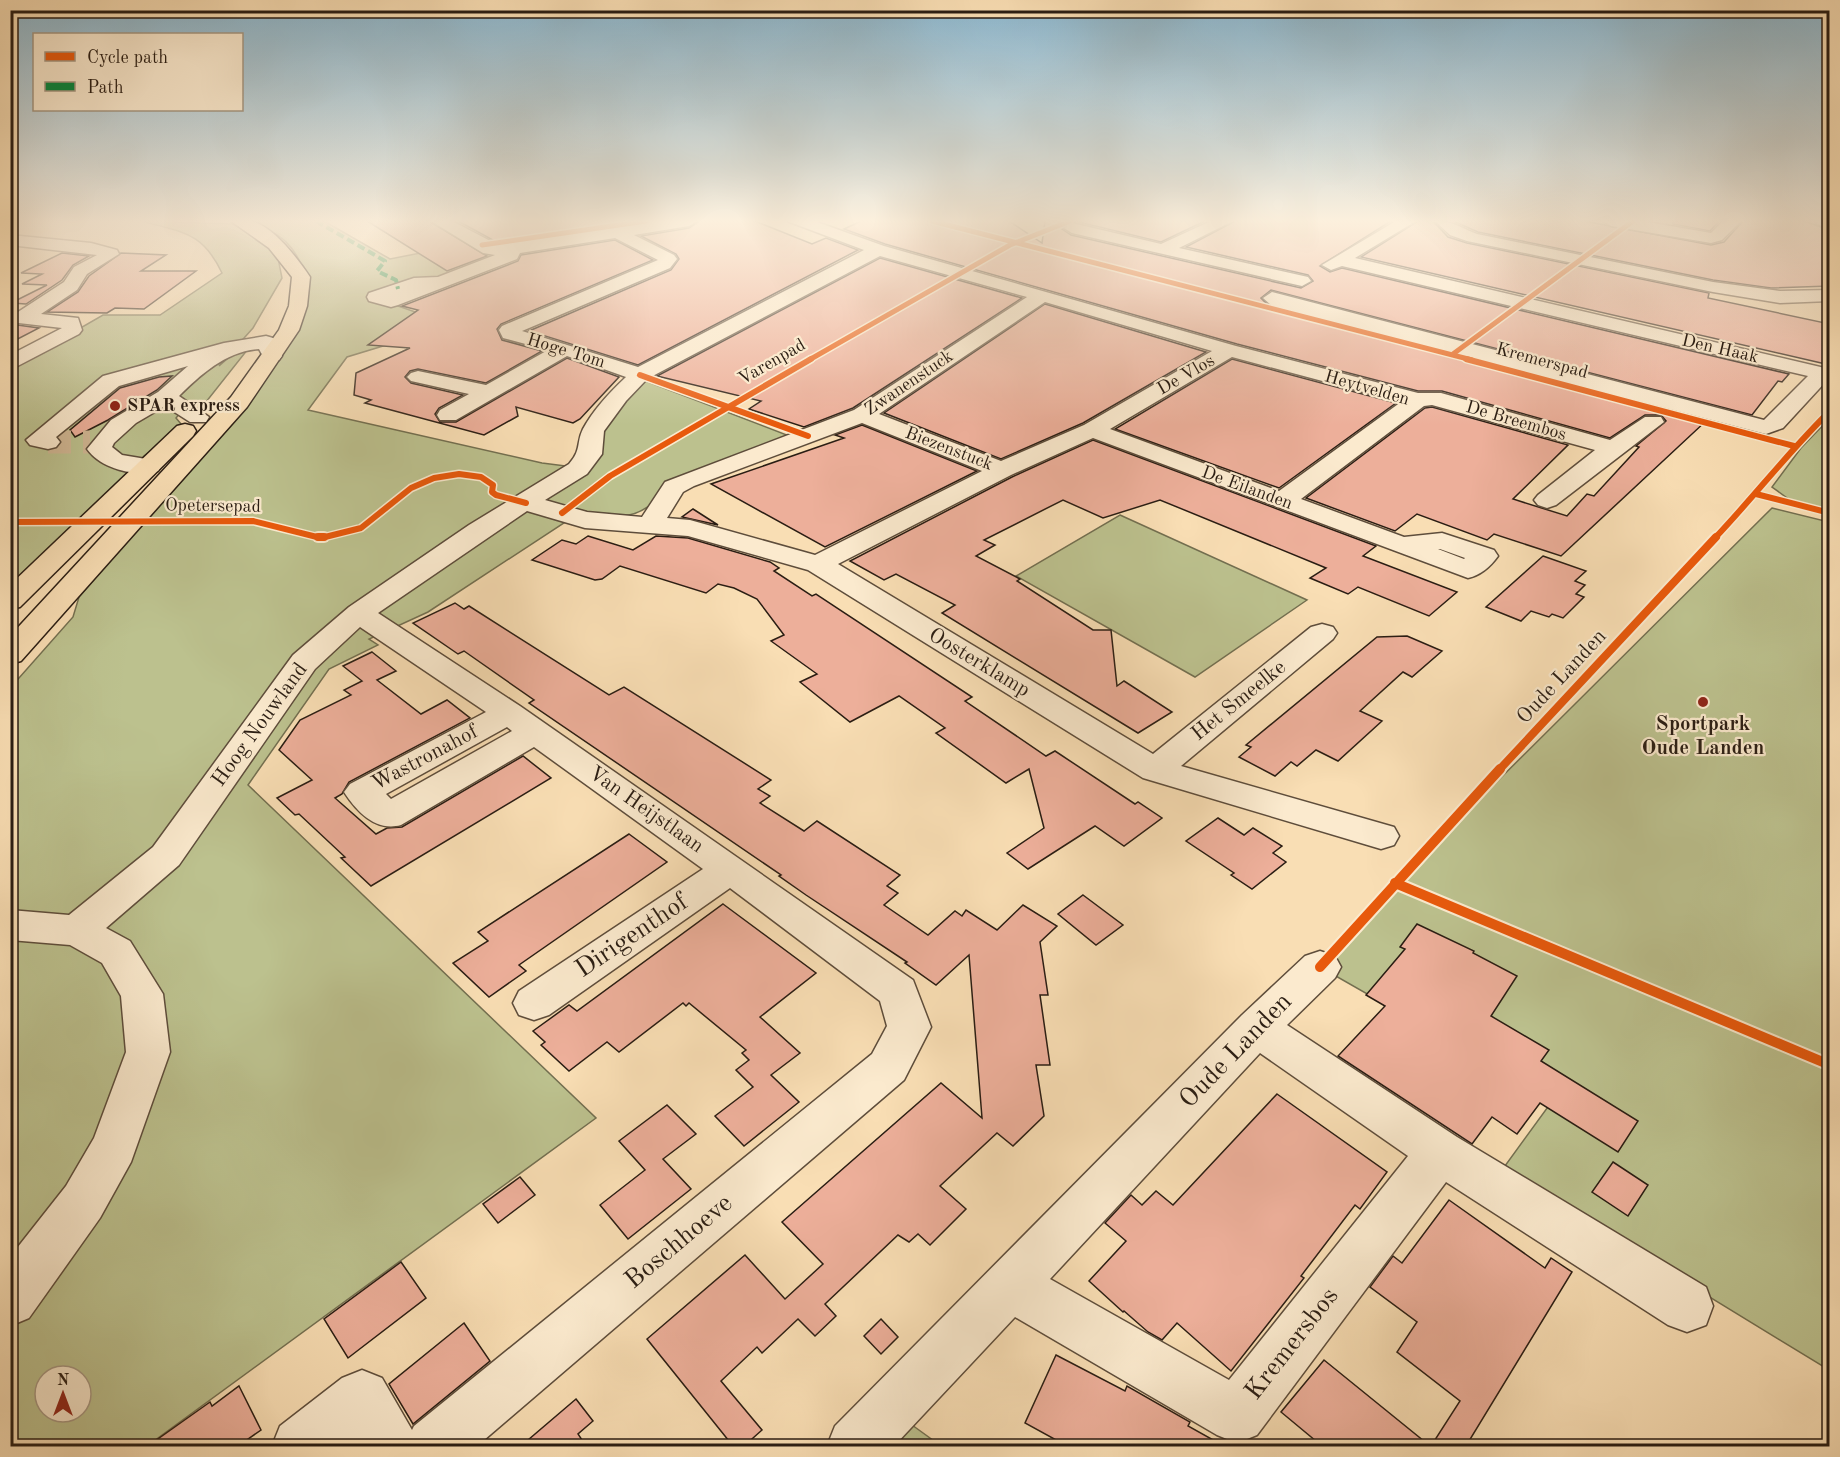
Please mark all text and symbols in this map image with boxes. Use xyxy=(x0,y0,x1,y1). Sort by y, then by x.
legend xyxy=(33,33,243,111)
text: Cycle path xyxy=(87,49,168,67)
text: Path xyxy=(87,79,124,97)
street label: Hoge Tom xyxy=(525,331,607,371)
street label: Den Haak xyxy=(1680,331,1760,367)
street label: Varenpad xyxy=(735,336,809,388)
street label: Kremerspad xyxy=(1494,340,1590,382)
street label: Zwanenstuck xyxy=(861,347,957,419)
street label: De Vlos xyxy=(1154,351,1218,399)
street label: Heytvelden xyxy=(1322,367,1412,409)
place label: SPAR express xyxy=(127,397,240,415)
street label: De Breembos xyxy=(1464,398,1569,444)
marker: SPAR express xyxy=(108,399,122,413)
street label: Biezenstuck xyxy=(903,424,995,474)
street label: De Eilanden xyxy=(1199,463,1295,513)
street label: Opetersepad xyxy=(165,496,261,516)
street label: Oosterklamp xyxy=(925,625,1033,701)
street label: Oude Landen xyxy=(1513,626,1611,728)
street label: Het Smeelke xyxy=(1188,657,1290,745)
street label: Hoog Nouwland xyxy=(208,659,312,791)
marker: Sportpark Oude Landen xyxy=(1696,695,1710,709)
place label: Sportpark Oude Landen xyxy=(1642,714,1764,759)
street label: Wastronahof xyxy=(368,721,483,795)
street label: Van Heijstlaan xyxy=(585,763,707,857)
street label: Dirigenthof xyxy=(571,888,694,983)
street label: Oude Landen xyxy=(1175,988,1297,1114)
street label: Boschhoeve xyxy=(620,1190,738,1294)
street label: Kremersbos xyxy=(1240,1283,1344,1405)
north arrow xyxy=(33,1364,93,1424)
text: N xyxy=(57,1373,70,1389)

